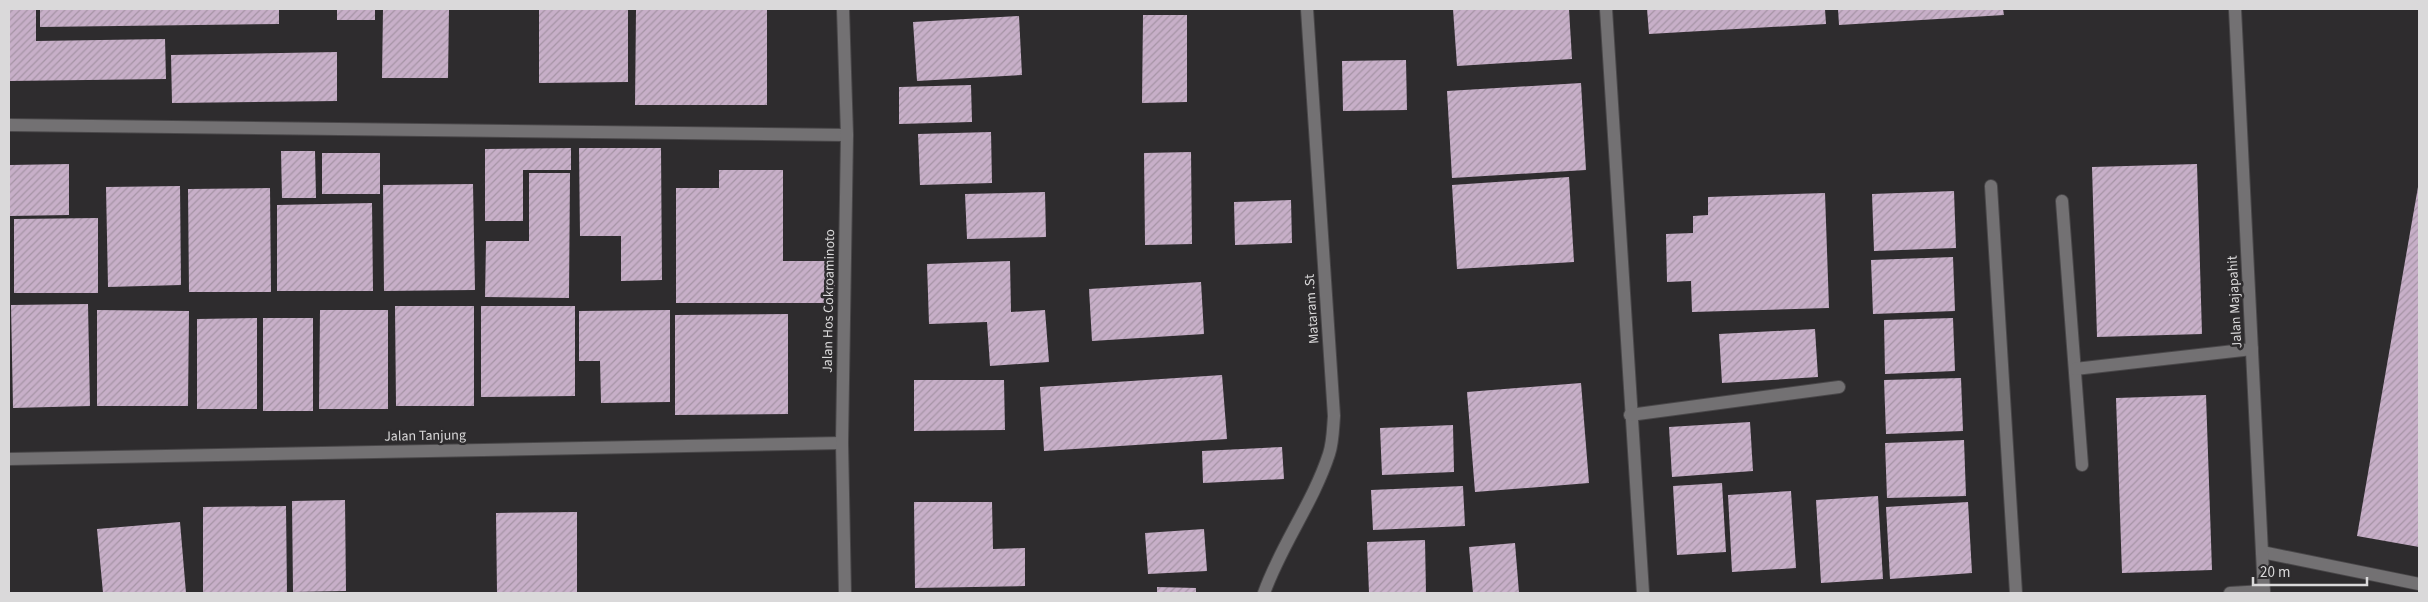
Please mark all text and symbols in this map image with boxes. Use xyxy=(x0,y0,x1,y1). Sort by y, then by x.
street label: Jalan Hos Cokroaminoto xyxy=(818,229,840,373)
street label: Jalan Majapahit xyxy=(2223,255,2247,349)
street label: Mataram .St xyxy=(1300,273,1324,345)
street label: Jalan Tanjung xyxy=(384,425,466,447)
scale bar xyxy=(2253,554,2367,586)
text: 20 m xyxy=(2260,562,2290,583)

